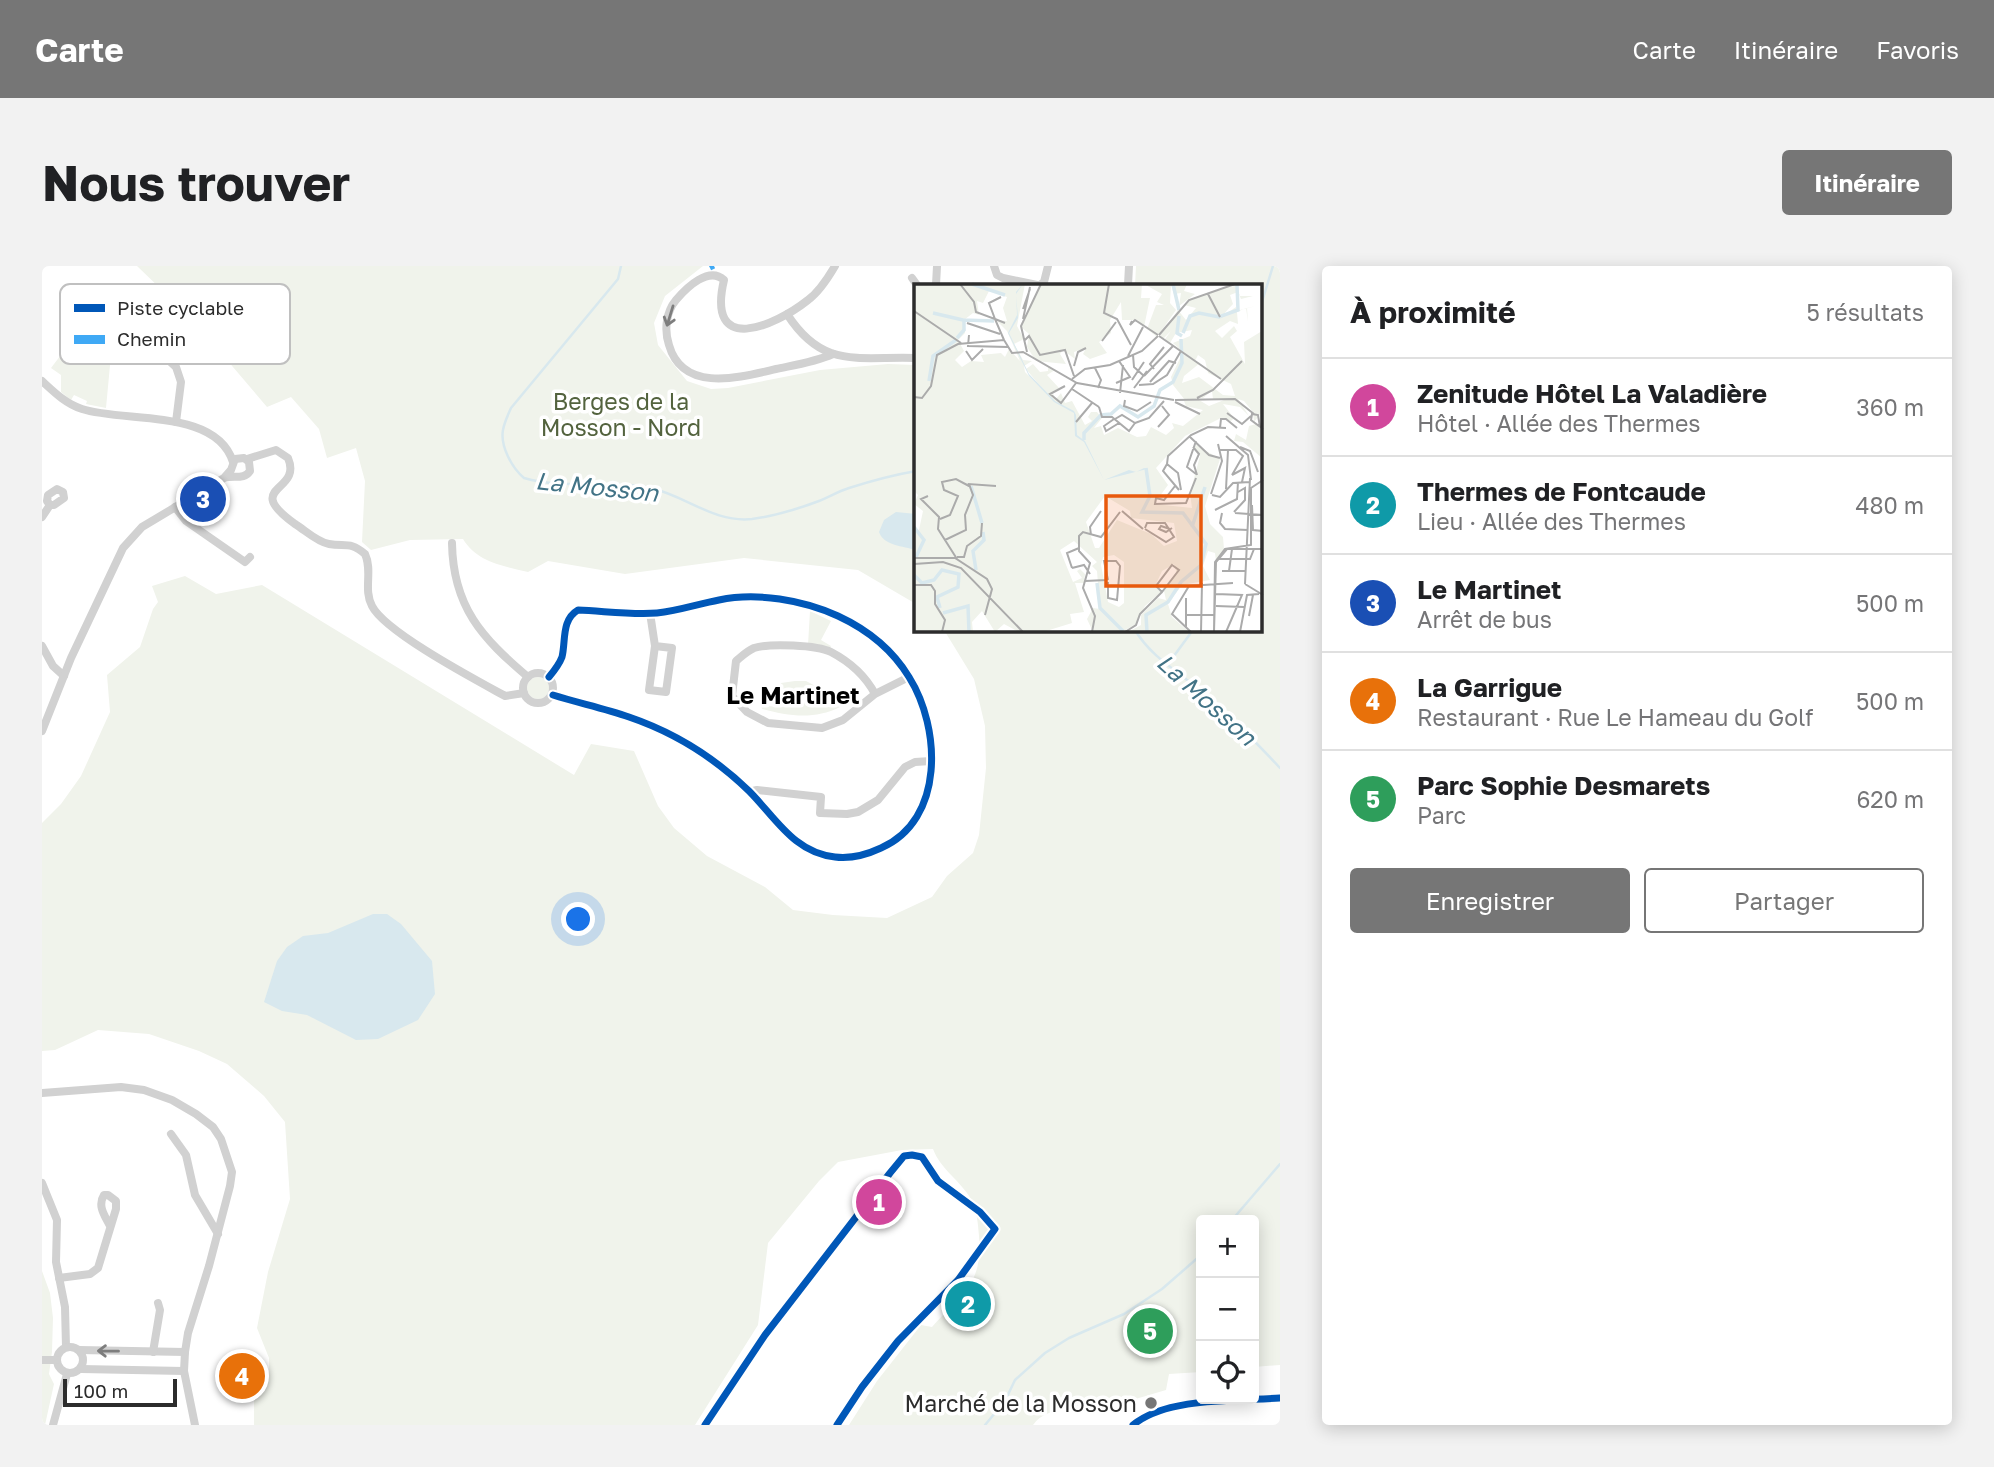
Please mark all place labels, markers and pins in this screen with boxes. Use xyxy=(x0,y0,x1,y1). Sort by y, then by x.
pin: 3 xyxy=(180,473,226,525)
pin: 1 xyxy=(856,1176,902,1228)
pin: 2 xyxy=(945,1278,991,1330)
pin: 5 xyxy=(1127,1305,1173,1357)
pin: 4 xyxy=(219,1350,265,1402)
place label: Marché de la Mosson xyxy=(904,1389,1137,1417)
marker: Marché de la Mosson xyxy=(1143,1395,1159,1411)

